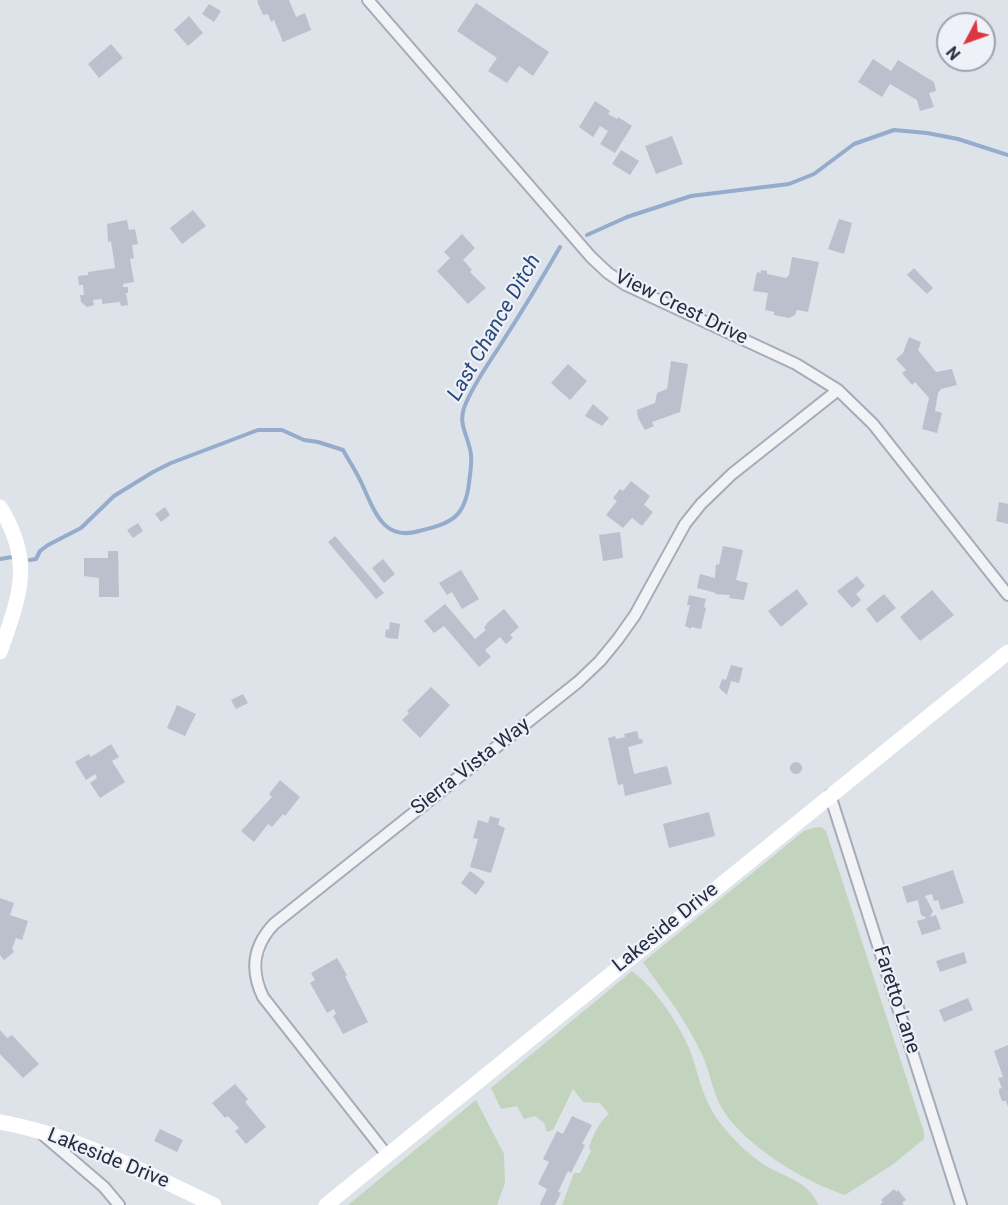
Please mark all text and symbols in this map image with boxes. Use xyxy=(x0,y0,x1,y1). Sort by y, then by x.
north arrow xyxy=(936,12,996,72)
text: N xyxy=(943,42,964,63)
water label: Last Chance Ditch xyxy=(443,250,547,406)
street label: View Crest Drive xyxy=(611,265,751,351)
street label: Sierra Vista Way xyxy=(407,713,535,821)
street label: Lakeside Drive xyxy=(608,878,724,978)
street label: Faretto Lane xyxy=(867,943,925,1057)
street label: Lakeside Drive xyxy=(44,1124,172,1194)

